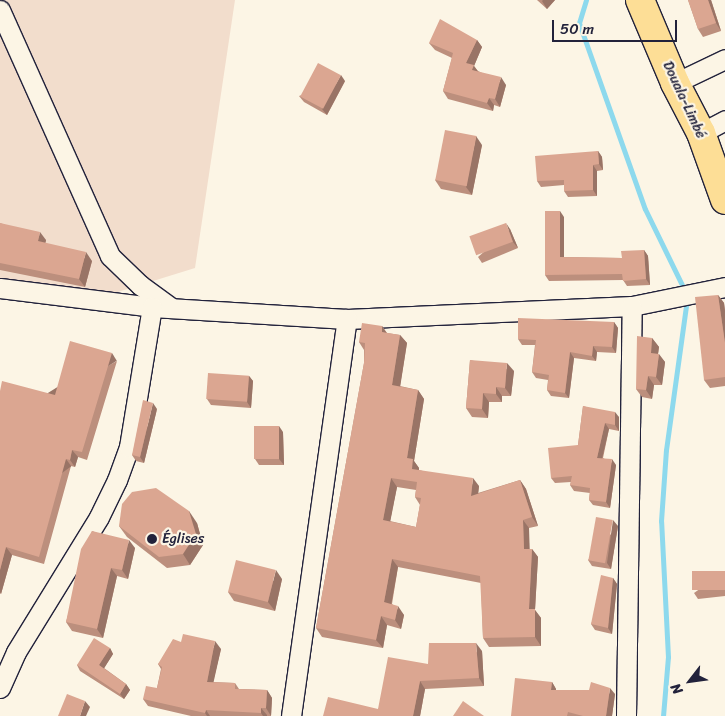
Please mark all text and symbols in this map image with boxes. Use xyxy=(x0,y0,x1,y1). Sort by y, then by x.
scale bar xyxy=(555,10,680,42)
text: 50 m xyxy=(560,16,594,42)
street label: Douala-Limbé xyxy=(659,59,709,141)
place label: Églises xyxy=(162,531,204,547)
marker: Églises xyxy=(146,533,158,545)
north arrow xyxy=(665,656,715,706)
text: N xyxy=(663,678,690,699)

